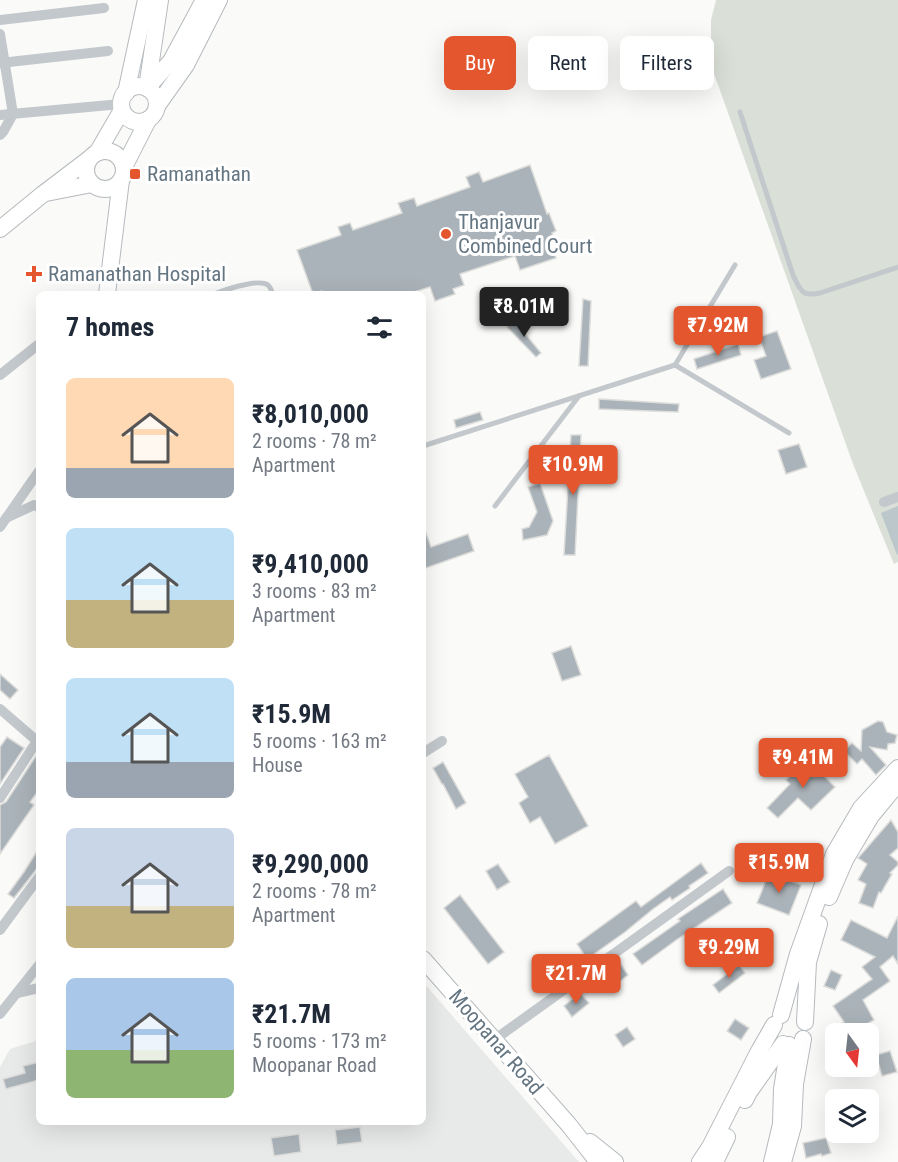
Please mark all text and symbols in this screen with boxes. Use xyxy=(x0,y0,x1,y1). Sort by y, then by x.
chip: Buy xyxy=(444,36,516,90)
chip: Rent xyxy=(528,36,608,90)
chip: Filters xyxy=(620,36,714,90)
place label: Ramanathan xyxy=(147,162,251,186)
marker: Ramanathan xyxy=(128,167,142,181)
place label: Thanjavur Combined Court xyxy=(458,210,592,258)
marker: Thanjavur Combined Court xyxy=(439,227,453,241)
place label: Ramanathan Hospital xyxy=(48,262,226,286)
marker: Ramanathan Hospital xyxy=(25,265,43,283)
pin: ₹8.01M xyxy=(475,287,573,338)
text: ₹8.01M xyxy=(494,294,554,318)
pin: ₹7.92M xyxy=(669,306,767,357)
icon: filters xyxy=(363,311,396,344)
text: 7 homes xyxy=(66,312,154,342)
text: ₹7.92M xyxy=(688,313,748,337)
text: ₹8,010,000 xyxy=(252,399,369,429)
icon: home xyxy=(114,402,186,474)
text: 2 rooms · 78 m² xyxy=(252,429,377,453)
pin: ₹10.9M xyxy=(524,445,622,496)
text: ₹10.9M xyxy=(543,452,603,476)
text: Apartment xyxy=(252,453,336,477)
text: ₹9,410,000 xyxy=(252,549,369,579)
icon: home xyxy=(114,552,186,624)
text: 3 rooms · 83 m² xyxy=(252,579,377,603)
text: Apartment xyxy=(252,603,336,627)
text: ₹15.9M xyxy=(252,699,331,729)
icon: home xyxy=(114,702,186,774)
text: 5 rooms · 163 m² xyxy=(252,729,387,753)
pin: ₹9.41M xyxy=(754,738,852,789)
text: ₹9.41M xyxy=(773,745,833,769)
text: House xyxy=(252,753,303,777)
pin: ₹15.9M xyxy=(730,843,828,894)
text: ₹9,290,000 xyxy=(252,849,369,879)
text: ₹15.9M xyxy=(749,850,809,874)
icon: home xyxy=(114,852,186,924)
text: 2 rooms · 78 m² xyxy=(252,879,377,903)
text: Apartment xyxy=(252,903,336,927)
pin: ₹9.29M xyxy=(680,928,778,979)
text: ₹9.29M xyxy=(699,935,759,959)
pin: ₹21.7M xyxy=(527,954,625,1005)
text: ₹21.7M xyxy=(546,961,606,985)
street label: Moopanar Road xyxy=(444,985,548,1099)
text: ₹21.7M xyxy=(252,999,331,1029)
icon: home xyxy=(114,1002,186,1074)
north arrow xyxy=(825,1023,879,1077)
map controls xyxy=(825,1023,879,1143)
text: 5 rooms · 173 m² xyxy=(252,1029,387,1053)
text: Moopanar Road xyxy=(252,1053,377,1077)
button: layers xyxy=(825,1089,879,1143)

